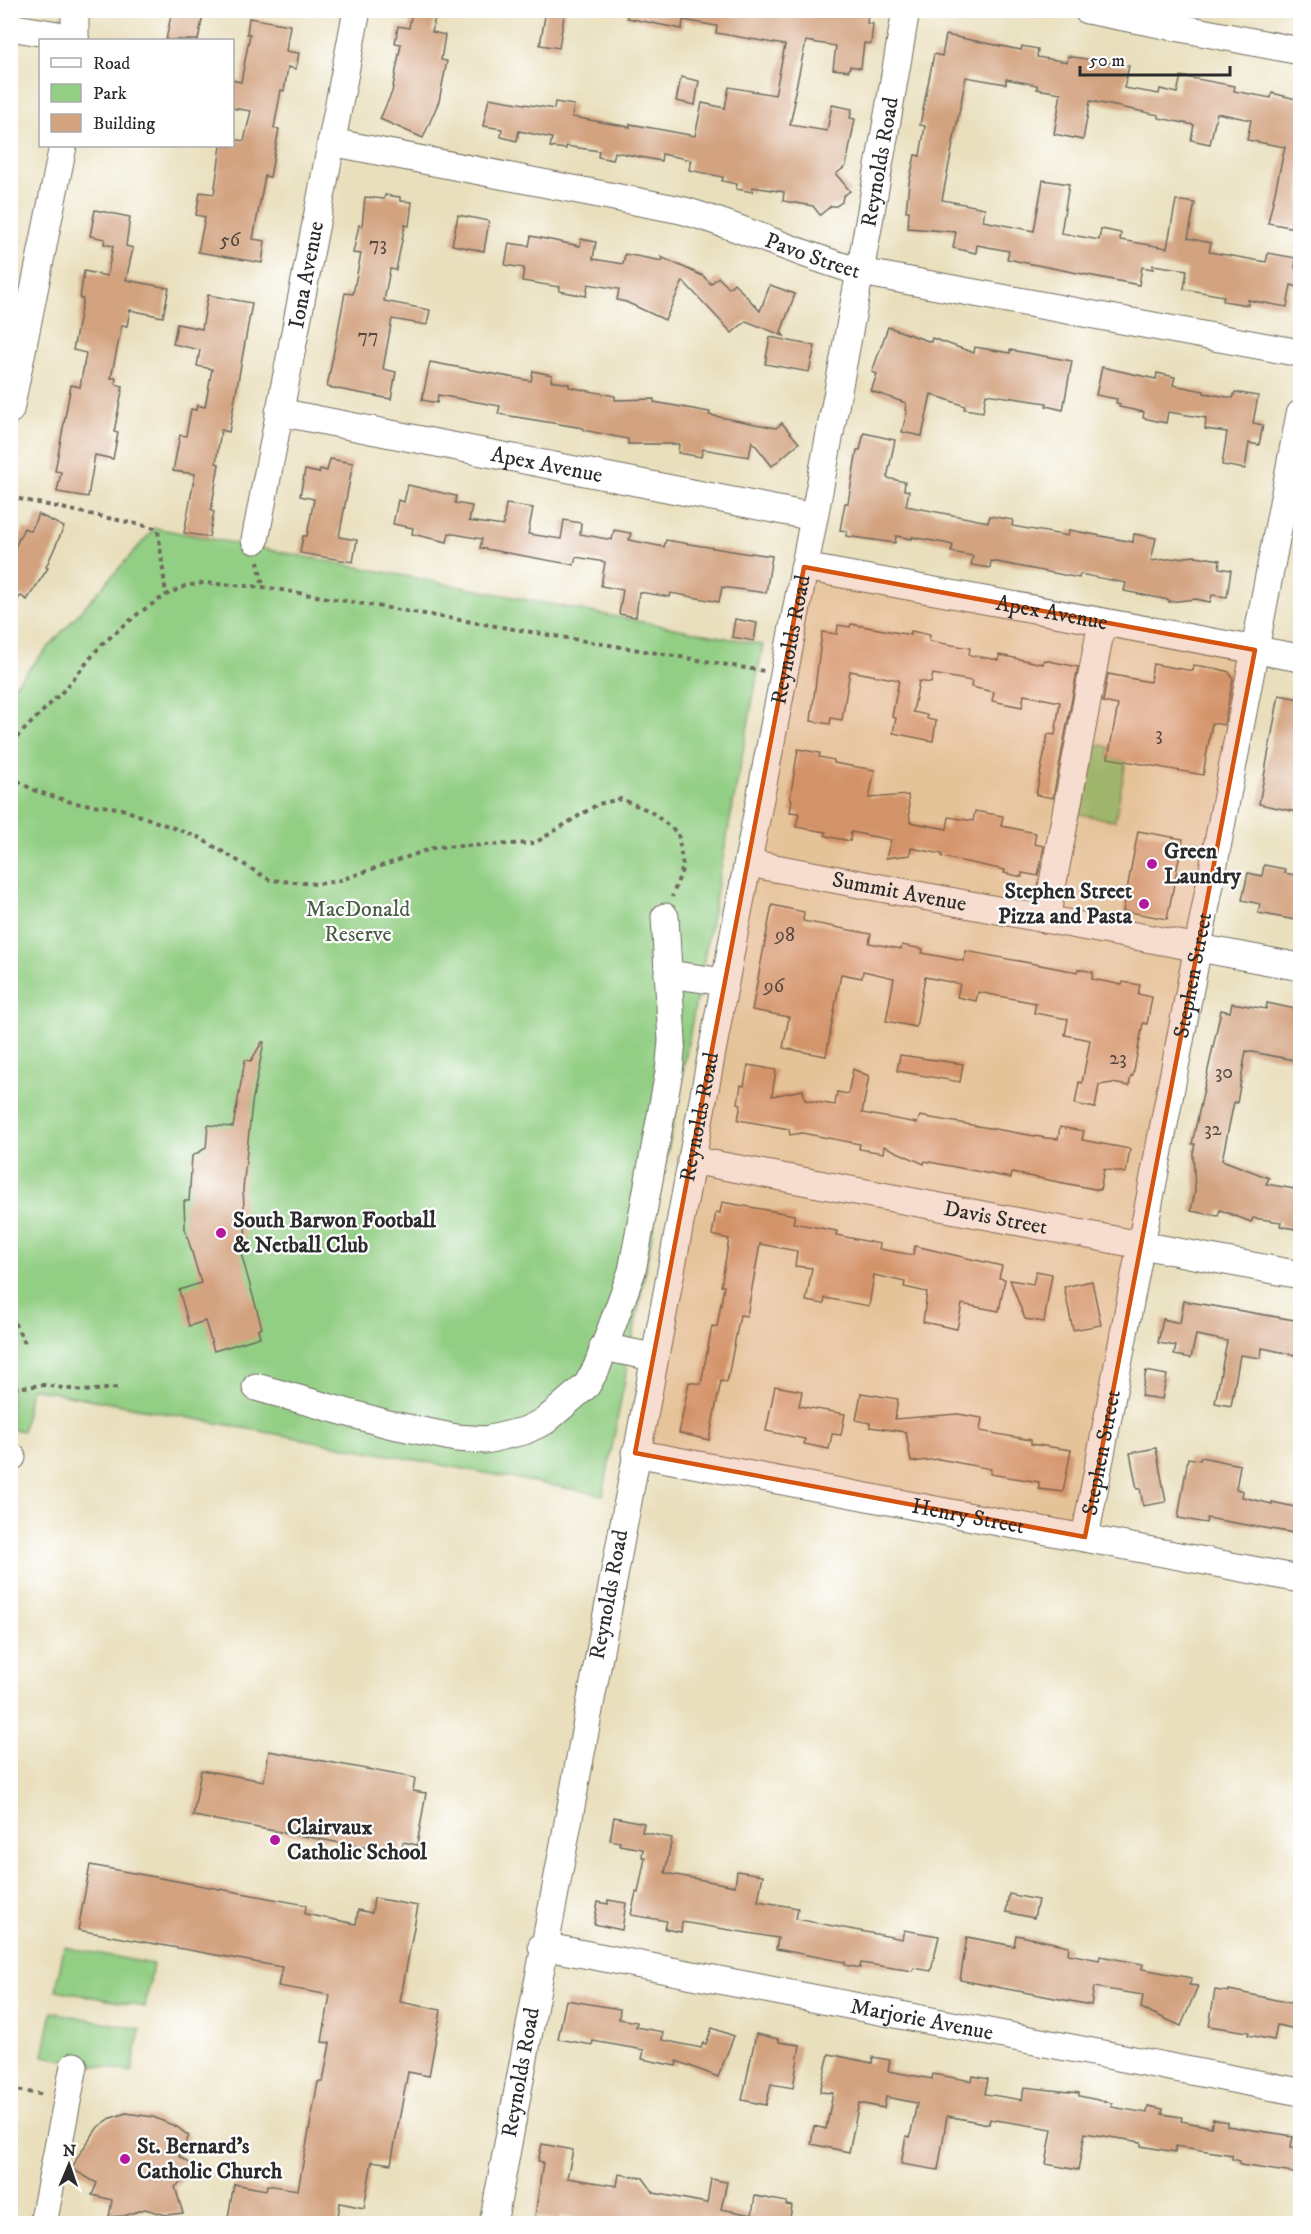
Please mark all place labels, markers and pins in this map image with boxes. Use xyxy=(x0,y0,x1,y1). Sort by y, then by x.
place label: Green Laundry xyxy=(1164,838,1241,890)
marker: Green Laundry xyxy=(1145,857,1159,871)
place label: Stephen Street Pizza and Pasta xyxy=(998,878,1133,930)
marker: Stephen Street Pizza and Pasta xyxy=(1137,897,1151,911)
place label: South Barwon Football & Netball Club xyxy=(233,1207,436,1259)
marker: South Barwon Football & Netball Club xyxy=(214,1226,228,1240)
place label: Clairvaux Catholic School xyxy=(287,1814,427,1866)
marker: Clairvaux Catholic School xyxy=(268,1833,282,1847)
place label: St. Bernard's Catholic Church xyxy=(137,2133,283,2185)
marker: St. Bernard's Catholic Church xyxy=(118,2152,132,2166)

